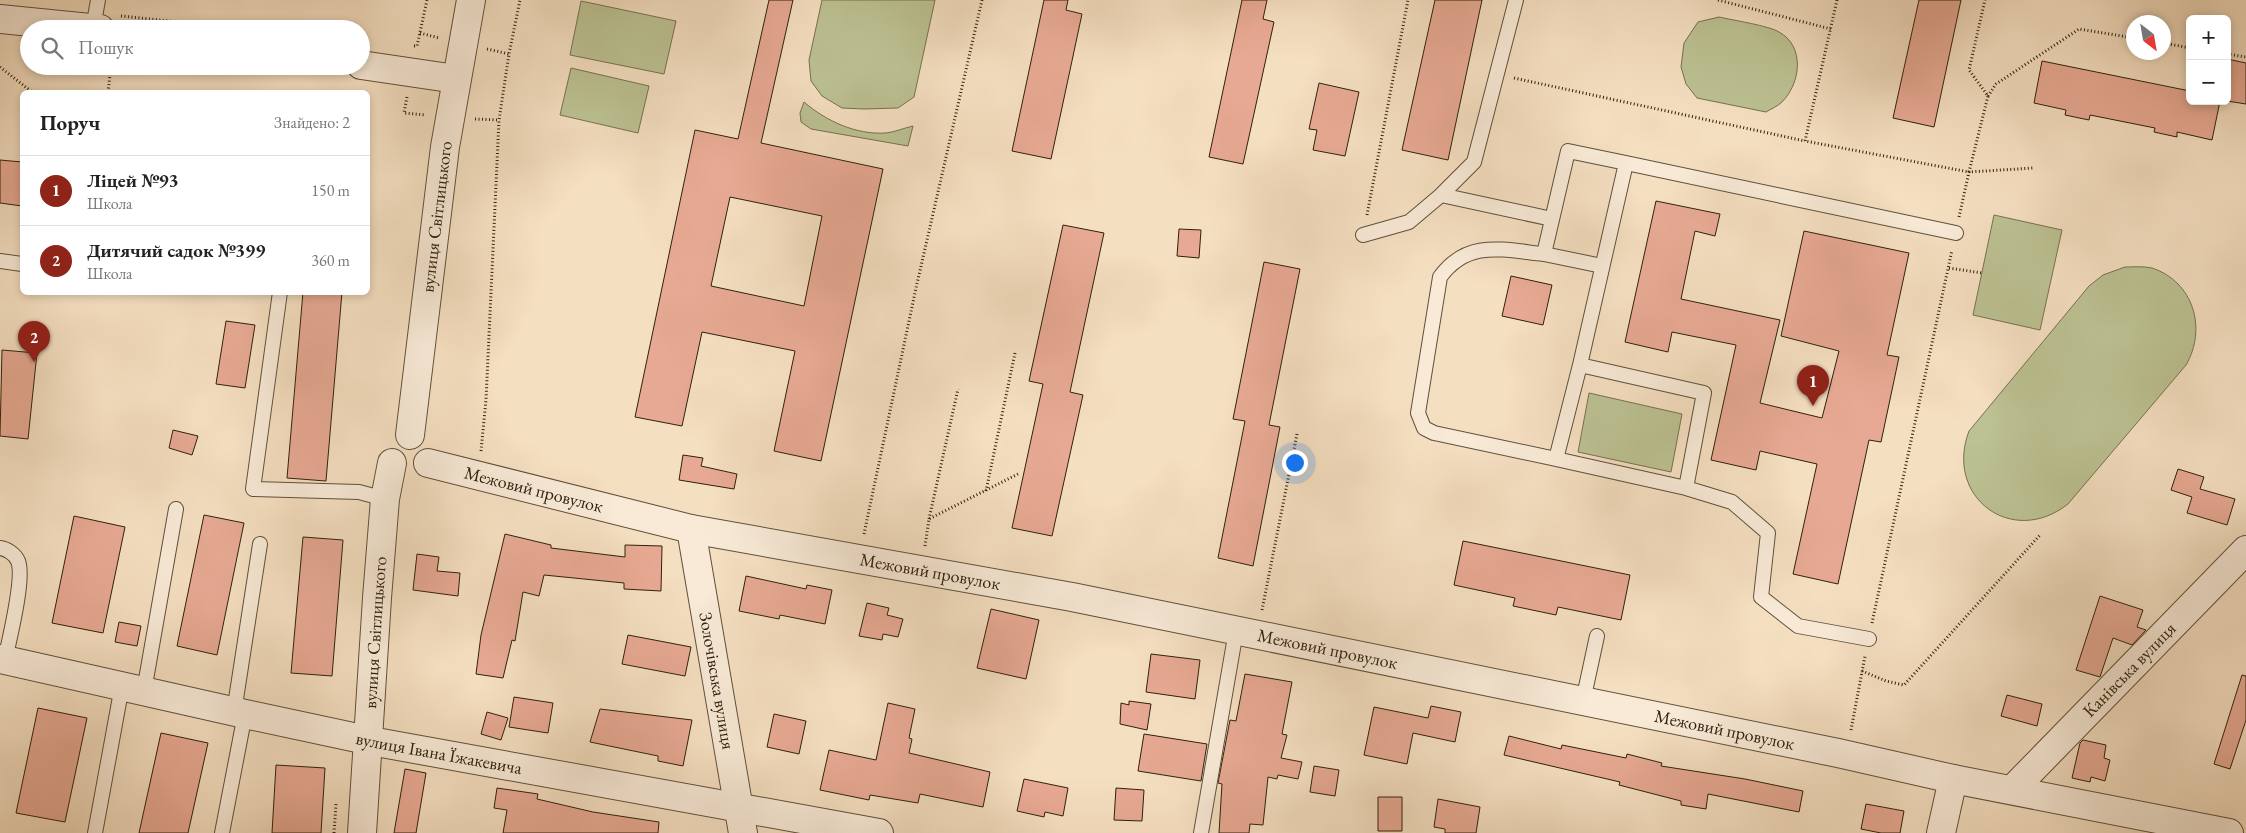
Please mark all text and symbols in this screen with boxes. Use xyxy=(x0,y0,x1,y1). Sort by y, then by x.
north arrow xyxy=(2126,15,2171,60)
map controls xyxy=(2186,15,2231,105)
button: + xyxy=(2186,15,2231,60)
search box xyxy=(20,20,370,75)
icon: search xyxy=(38,34,66,62)
text: Пошук xyxy=(78,35,134,60)
button: − xyxy=(2186,60,2231,105)
text: Поруч xyxy=(40,109,100,136)
text: Знайдено: 2 xyxy=(274,112,350,133)
street label: вулиця Світлицького xyxy=(415,139,457,294)
text: Ліцей №93 xyxy=(87,168,179,193)
text: 1 xyxy=(52,180,60,201)
text: 150 m xyxy=(311,180,350,201)
text: Школа xyxy=(87,193,132,214)
text: Дитячий садок №399 xyxy=(87,238,265,263)
text: 2 xyxy=(52,250,60,271)
text: 360 m xyxy=(311,250,350,271)
text: Школа xyxy=(87,263,132,284)
pin: 2 xyxy=(18,321,50,362)
pin: 1 xyxy=(1797,365,1829,406)
your location xyxy=(1282,450,1308,476)
street label: Межовий провулок xyxy=(462,461,606,518)
street label: Межовий провулок xyxy=(858,547,1003,595)
street label: вулиця Світлицького xyxy=(358,555,391,709)
street label: Золочівська вулиця xyxy=(694,610,741,751)
street label: Канівська вулиця xyxy=(2077,617,2180,722)
street label: Межовий провулок xyxy=(1256,623,1400,674)
street label: Межовий провулок xyxy=(1652,704,1797,755)
street label: вулиця Івана Їжакевича xyxy=(354,726,525,779)

